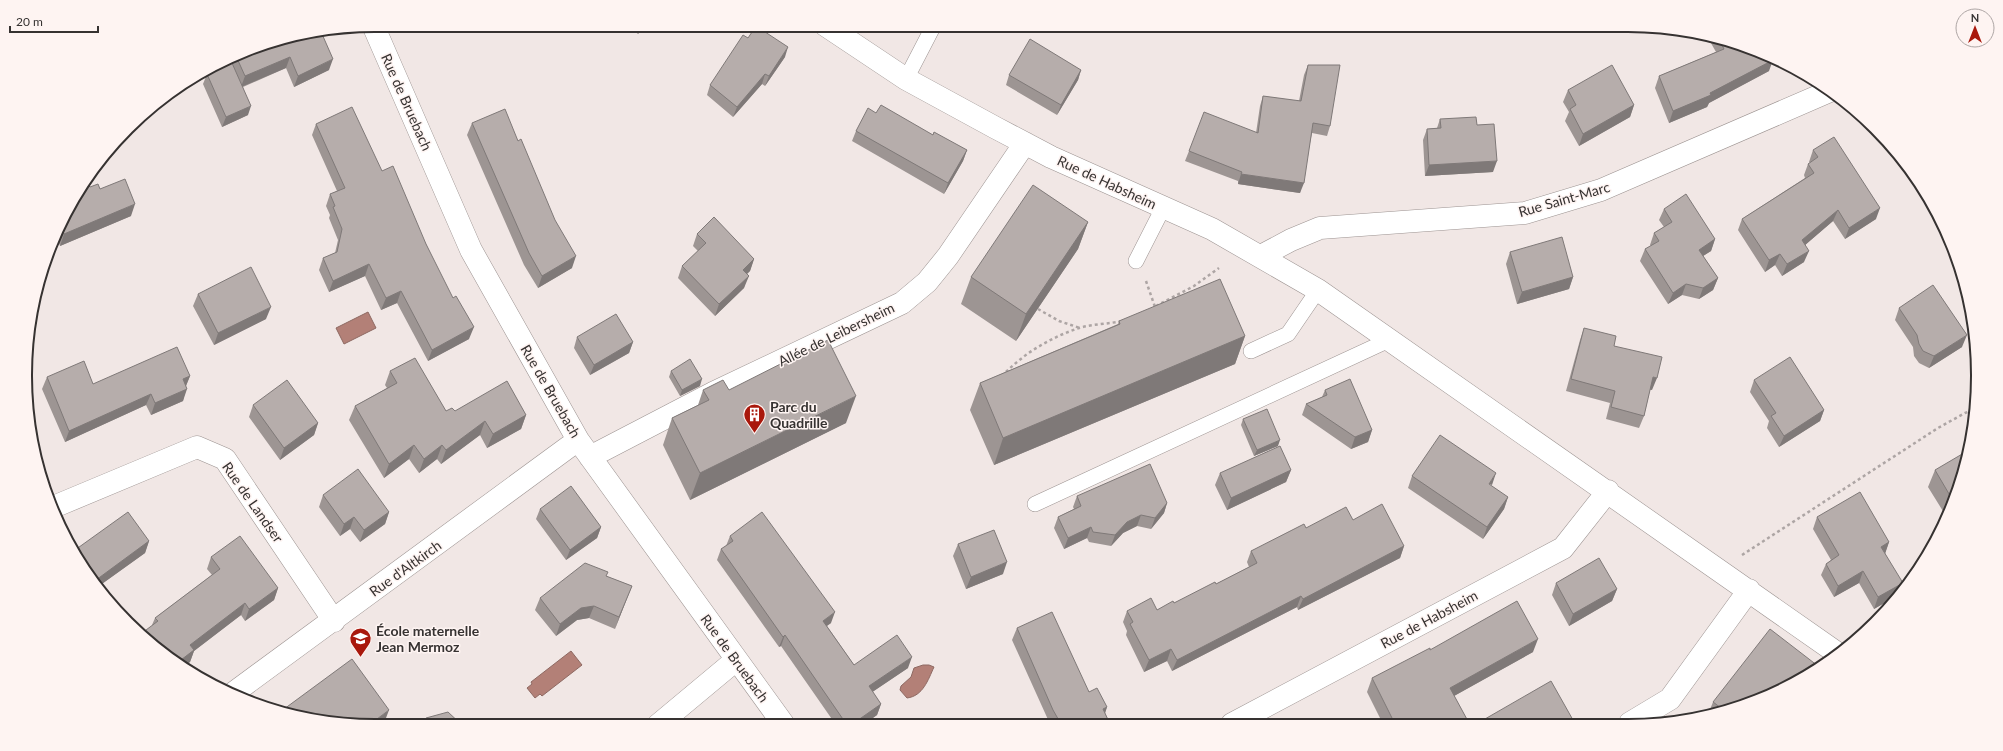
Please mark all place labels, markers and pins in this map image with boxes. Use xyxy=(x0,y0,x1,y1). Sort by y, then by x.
place label: Parc du Quadrille xyxy=(770,398,828,431)
building icon: Parc du Quadrille xyxy=(741,401,767,434)
place label: École maternelle Jean Mermoz xyxy=(376,622,480,655)
school or university icon: École maternelle Jean Mermoz xyxy=(348,625,374,658)

